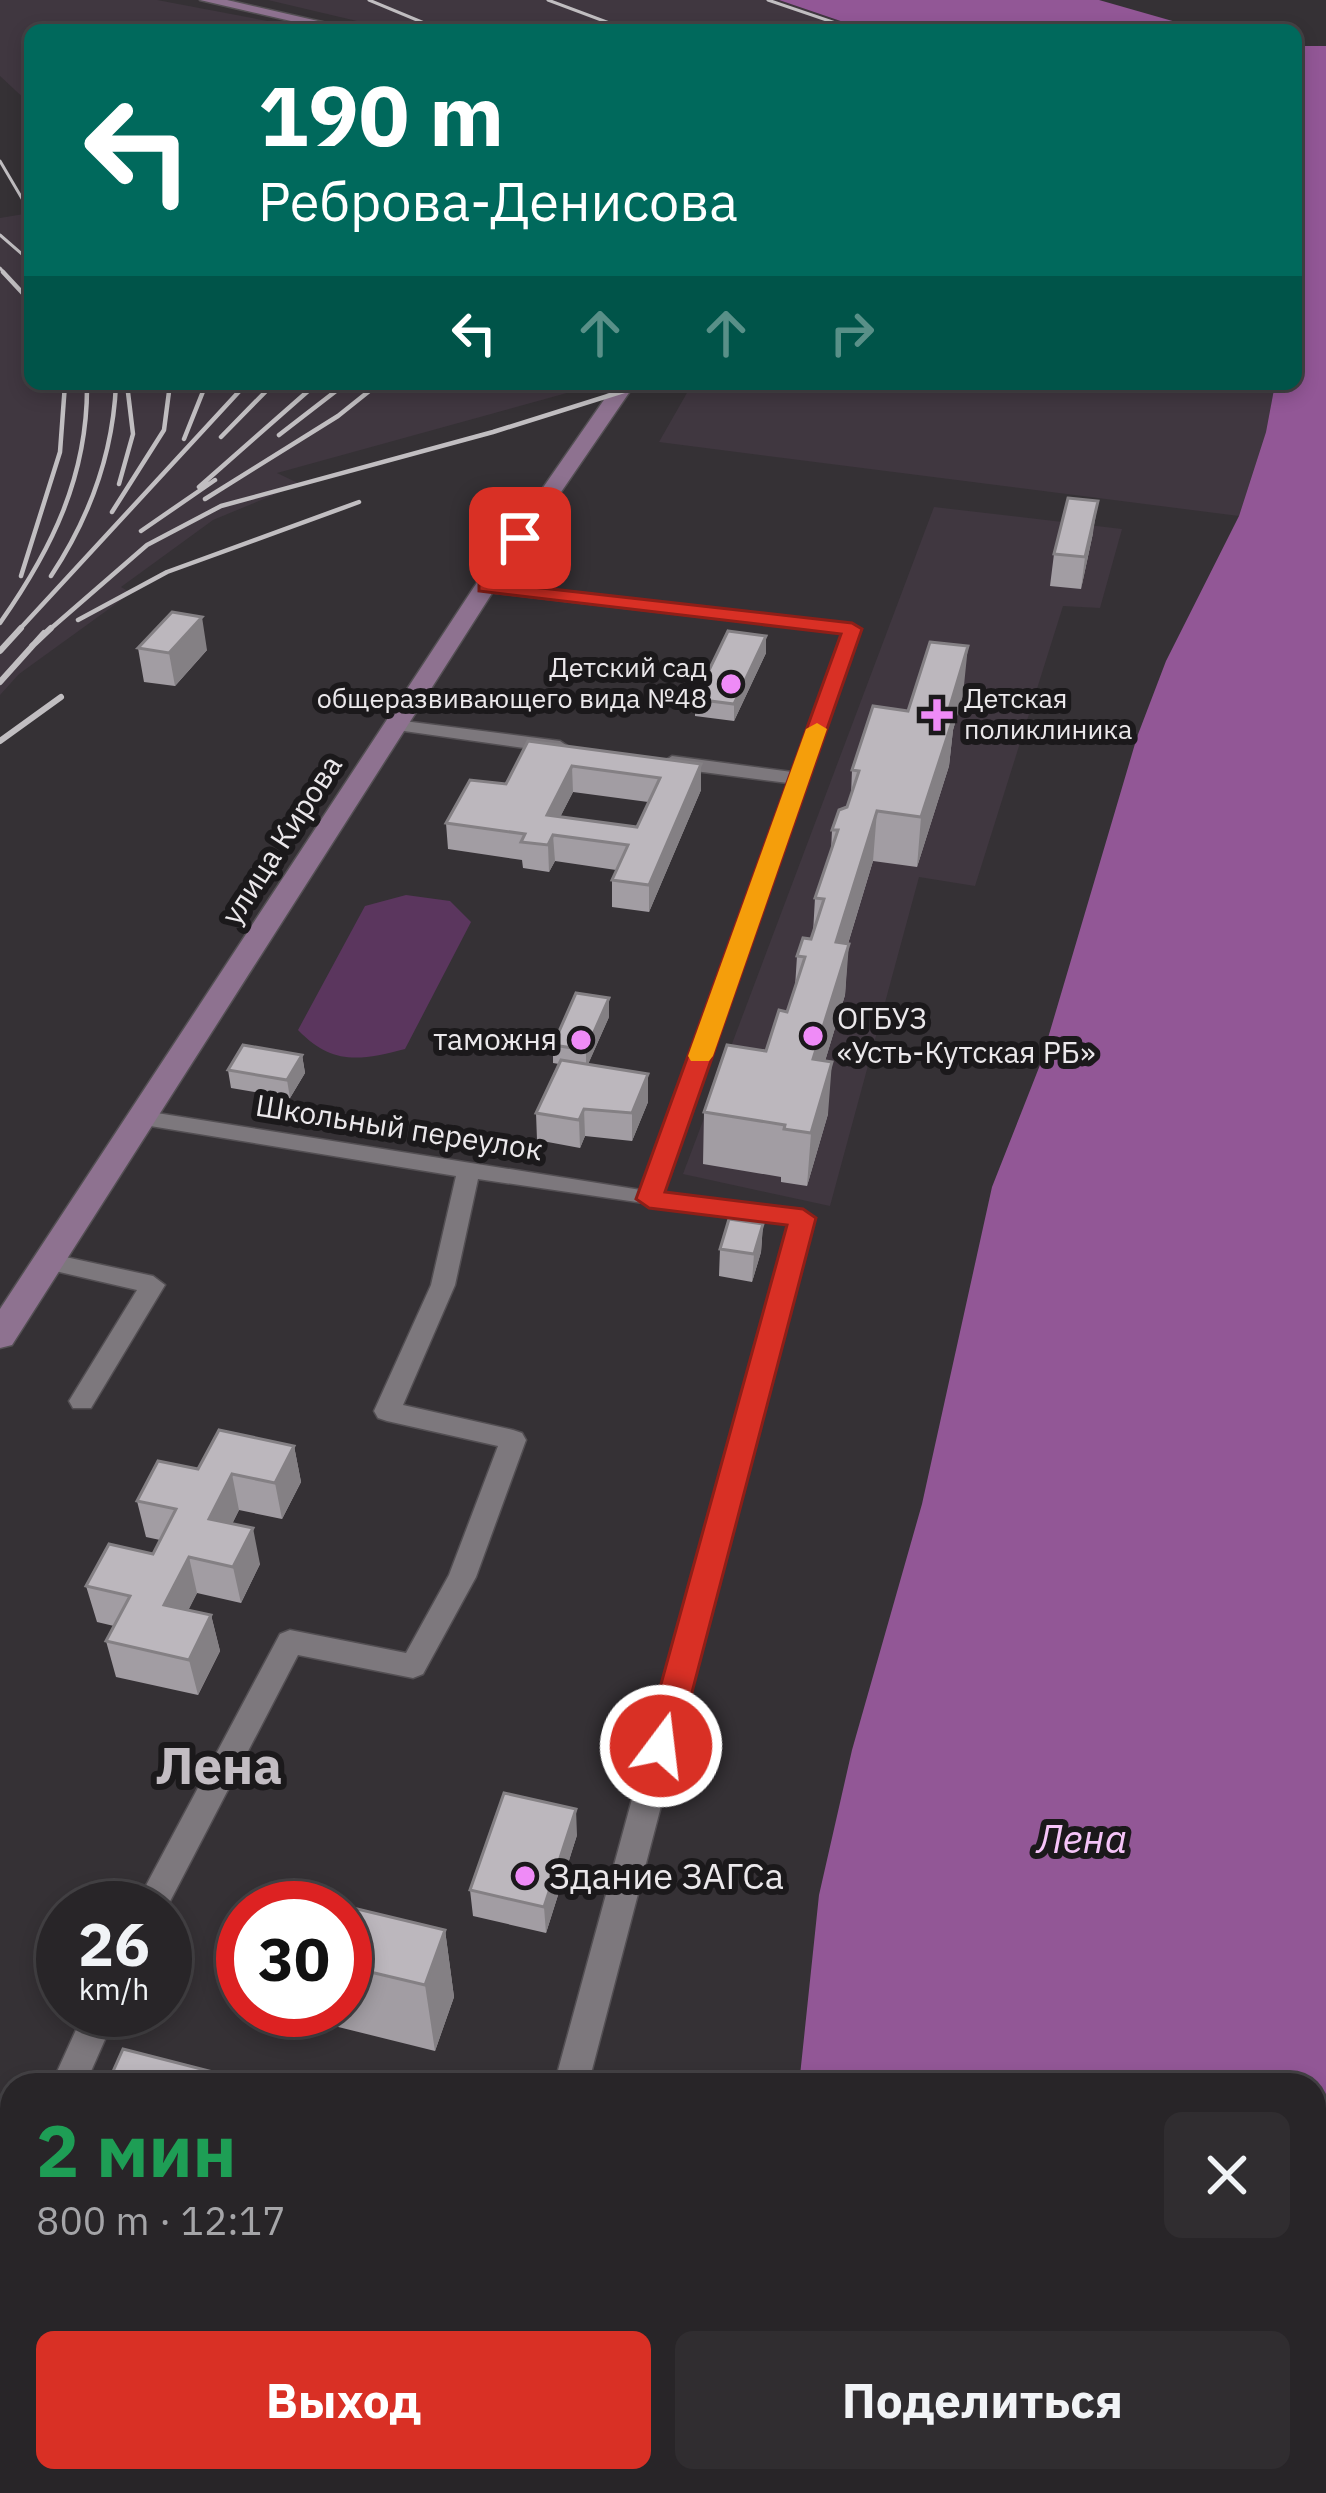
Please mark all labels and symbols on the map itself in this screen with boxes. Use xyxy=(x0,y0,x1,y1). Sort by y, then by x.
pin xyxy=(469,487,571,589)
place label: Детский сад общеразвивающего вида №48 xyxy=(317,649,707,715)
marker: Детский сад общеразвивающего вида №48 xyxy=(718,671,744,697)
place label: Детская поликлиника xyxy=(964,680,1132,746)
marker: Детская поликлиника xyxy=(921,699,953,731)
street label: улица Кирова xyxy=(212,747,350,931)
place label: ОГБУЗ «Усть-Кутская РБ» xyxy=(837,998,1095,1071)
place label: таможня xyxy=(433,1019,557,1058)
marker: ОГБУЗ «Усть-Кутская РБ» xyxy=(800,1023,826,1049)
marker: таможня xyxy=(568,1027,594,1053)
street label: Школьный переулок xyxy=(253,1085,546,1168)
position arrow xyxy=(598,1683,724,1809)
district label: Лена xyxy=(156,1732,282,1798)
water label: Лена xyxy=(1035,1813,1127,1864)
place label: Здание ЗАГСа xyxy=(549,1852,784,1899)
marker: Здание ЗАГСа xyxy=(512,1863,538,1889)
speed limit sign: 30 xyxy=(216,1881,372,2037)

